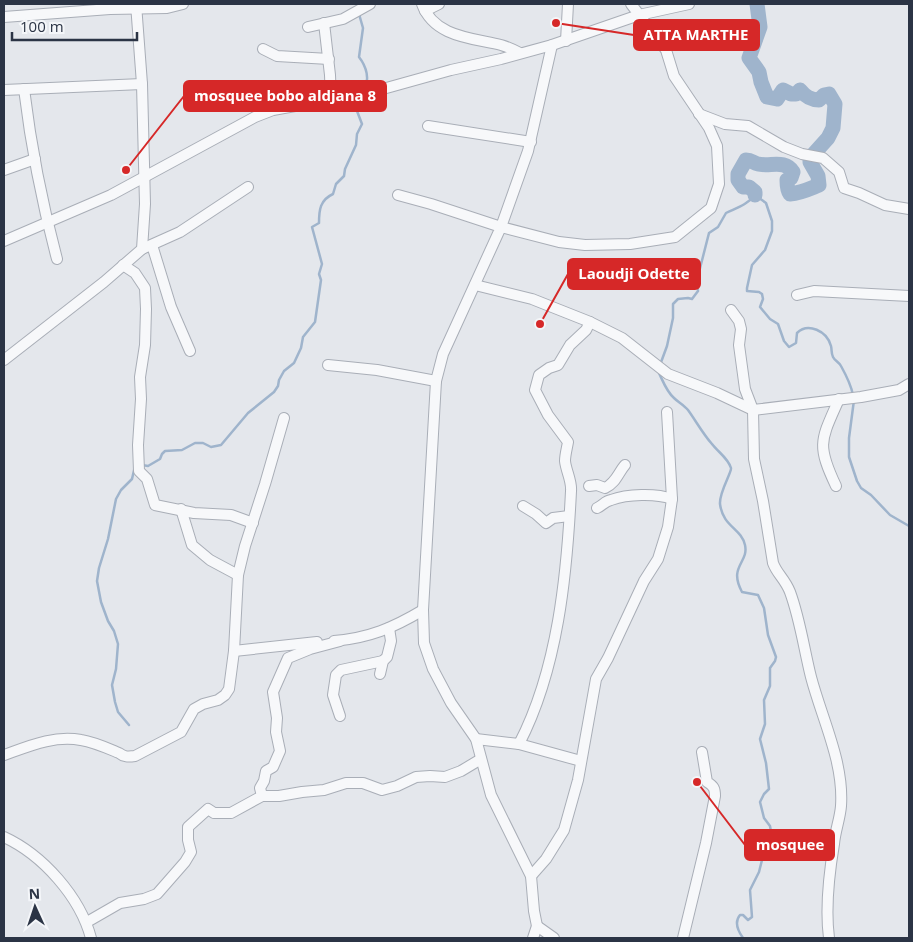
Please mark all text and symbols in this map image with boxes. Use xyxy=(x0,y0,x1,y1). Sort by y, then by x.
scale bar xyxy=(12,10,138,42)
text: 100 m xyxy=(20,16,64,36)
callout: ATTA MARTHE xyxy=(634,20,759,50)
text: ATTA MARTHE xyxy=(644,24,748,44)
callout: mosquee bobo aldjana 8 xyxy=(184,81,386,111)
text: mosquee bobo aldjana 8 xyxy=(194,85,376,105)
callout: Laoudji Odette xyxy=(568,259,700,289)
text: Laoudji Odette xyxy=(578,263,690,283)
callout: mosquee xyxy=(745,830,834,860)
text: mosquee xyxy=(756,834,824,854)
north arrow xyxy=(10,882,60,932)
text: N xyxy=(28,884,40,903)

